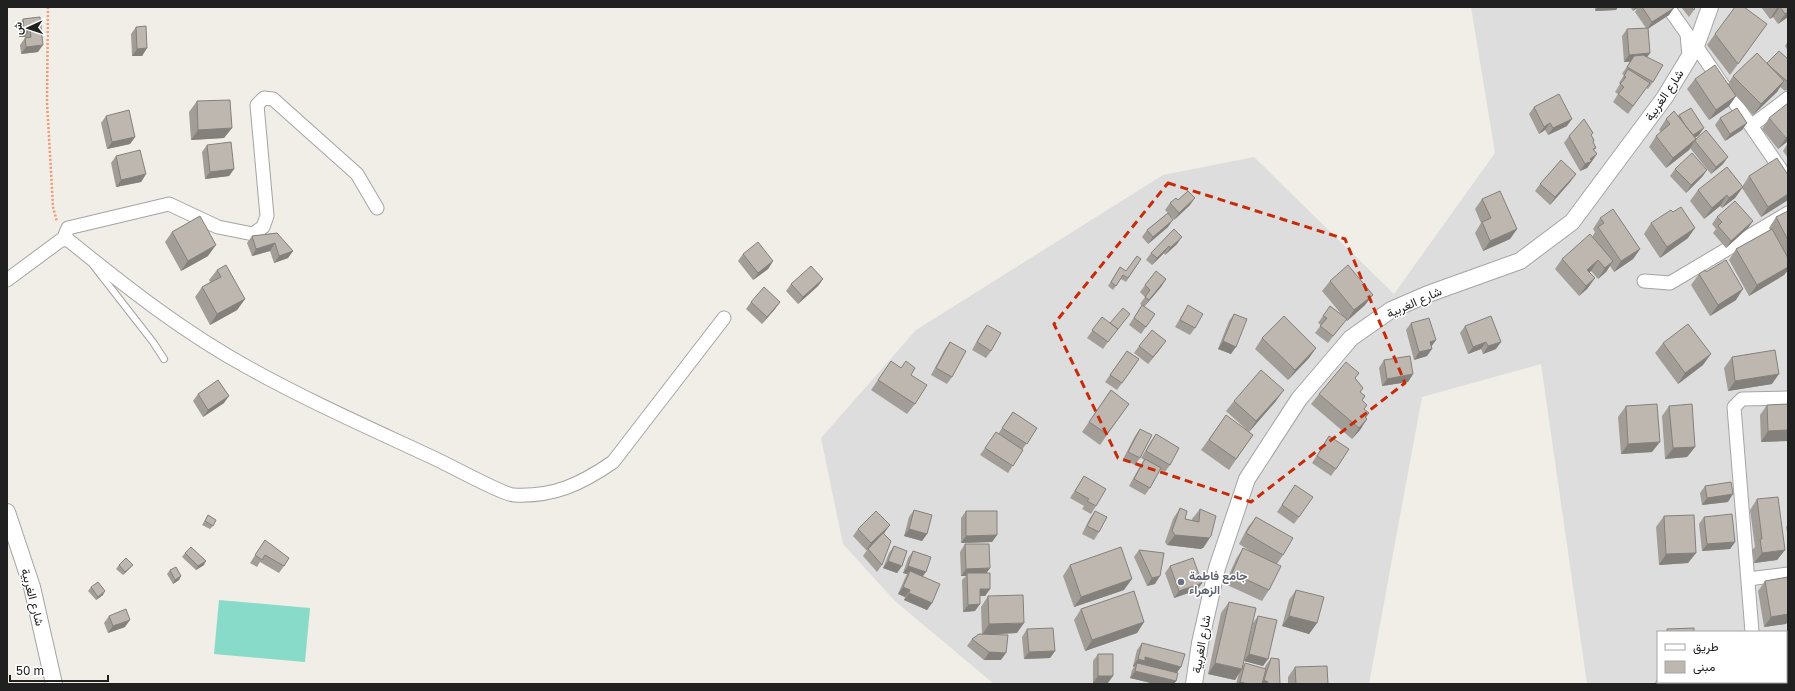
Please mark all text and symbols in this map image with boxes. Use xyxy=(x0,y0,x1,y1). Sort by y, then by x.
north arrow xyxy=(8,8,48,48)
text: ش xyxy=(11,22,25,35)
street label: شارع الغربية xyxy=(1641,66,1688,125)
street label: شارع الغربية xyxy=(1384,283,1445,323)
street label: شارع الغربية xyxy=(16,567,48,628)
place label: جامع فاطمة الزهراء xyxy=(1189,568,1247,598)
marker: جامع فاطمة الزهراء xyxy=(1176,577,1186,587)
street label: شارع الغربية xyxy=(1189,614,1215,675)
legend xyxy=(1657,631,1787,683)
text: طريق xyxy=(1693,639,1719,655)
scale bar xyxy=(10,657,108,683)
text: مبنى xyxy=(1693,659,1715,675)
text: 50 m xyxy=(16,663,44,678)

